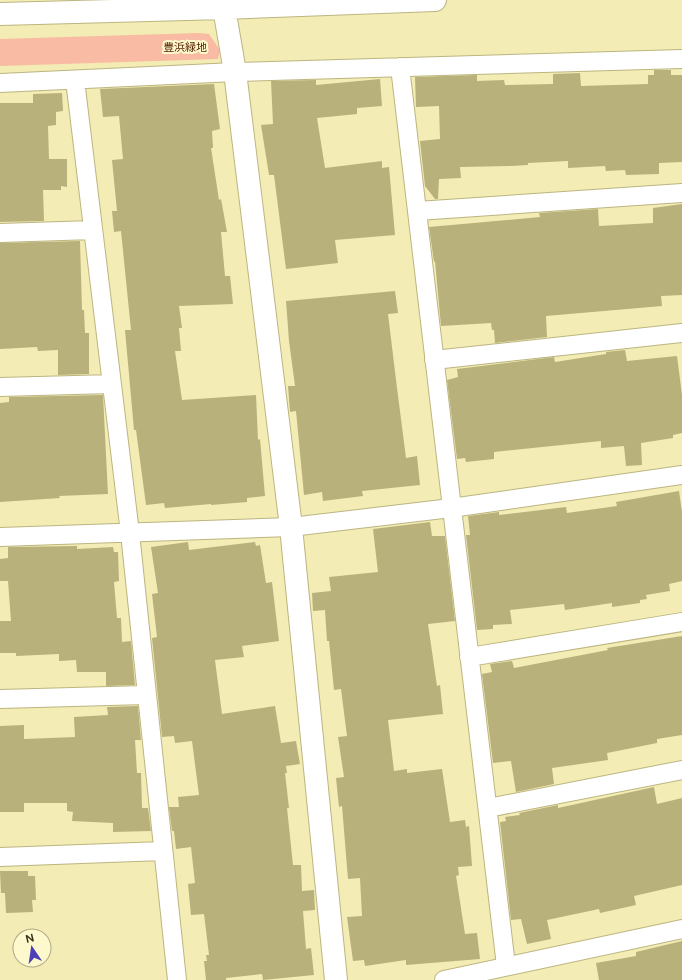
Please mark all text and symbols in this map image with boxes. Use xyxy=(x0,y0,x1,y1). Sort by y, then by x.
park label: 豊浜緑地 xyxy=(163,41,207,54)
north arrow xyxy=(12,928,52,968)
text: N xyxy=(24,931,35,946)

